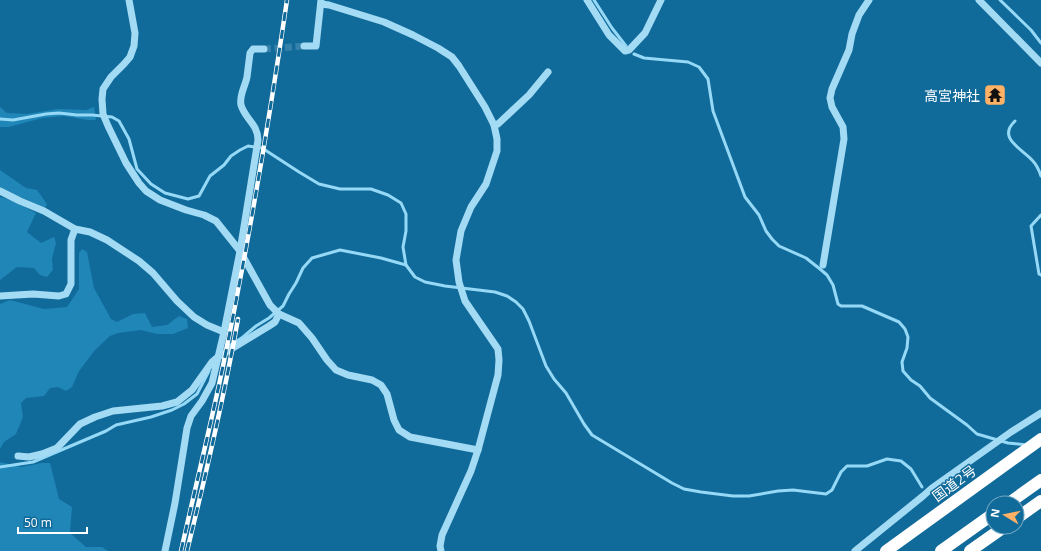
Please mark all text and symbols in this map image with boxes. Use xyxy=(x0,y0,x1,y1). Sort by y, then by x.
temple icon: 高宮神社 xyxy=(982,82,1008,108)
place label: 高宮神社 xyxy=(924,86,980,105)
street label: 国道2号 xyxy=(928,461,980,505)
north arrow xyxy=(985,495,1025,535)
text: N xyxy=(986,507,1003,519)
scale bar xyxy=(18,509,87,535)
text: 50 m xyxy=(24,514,52,531)

